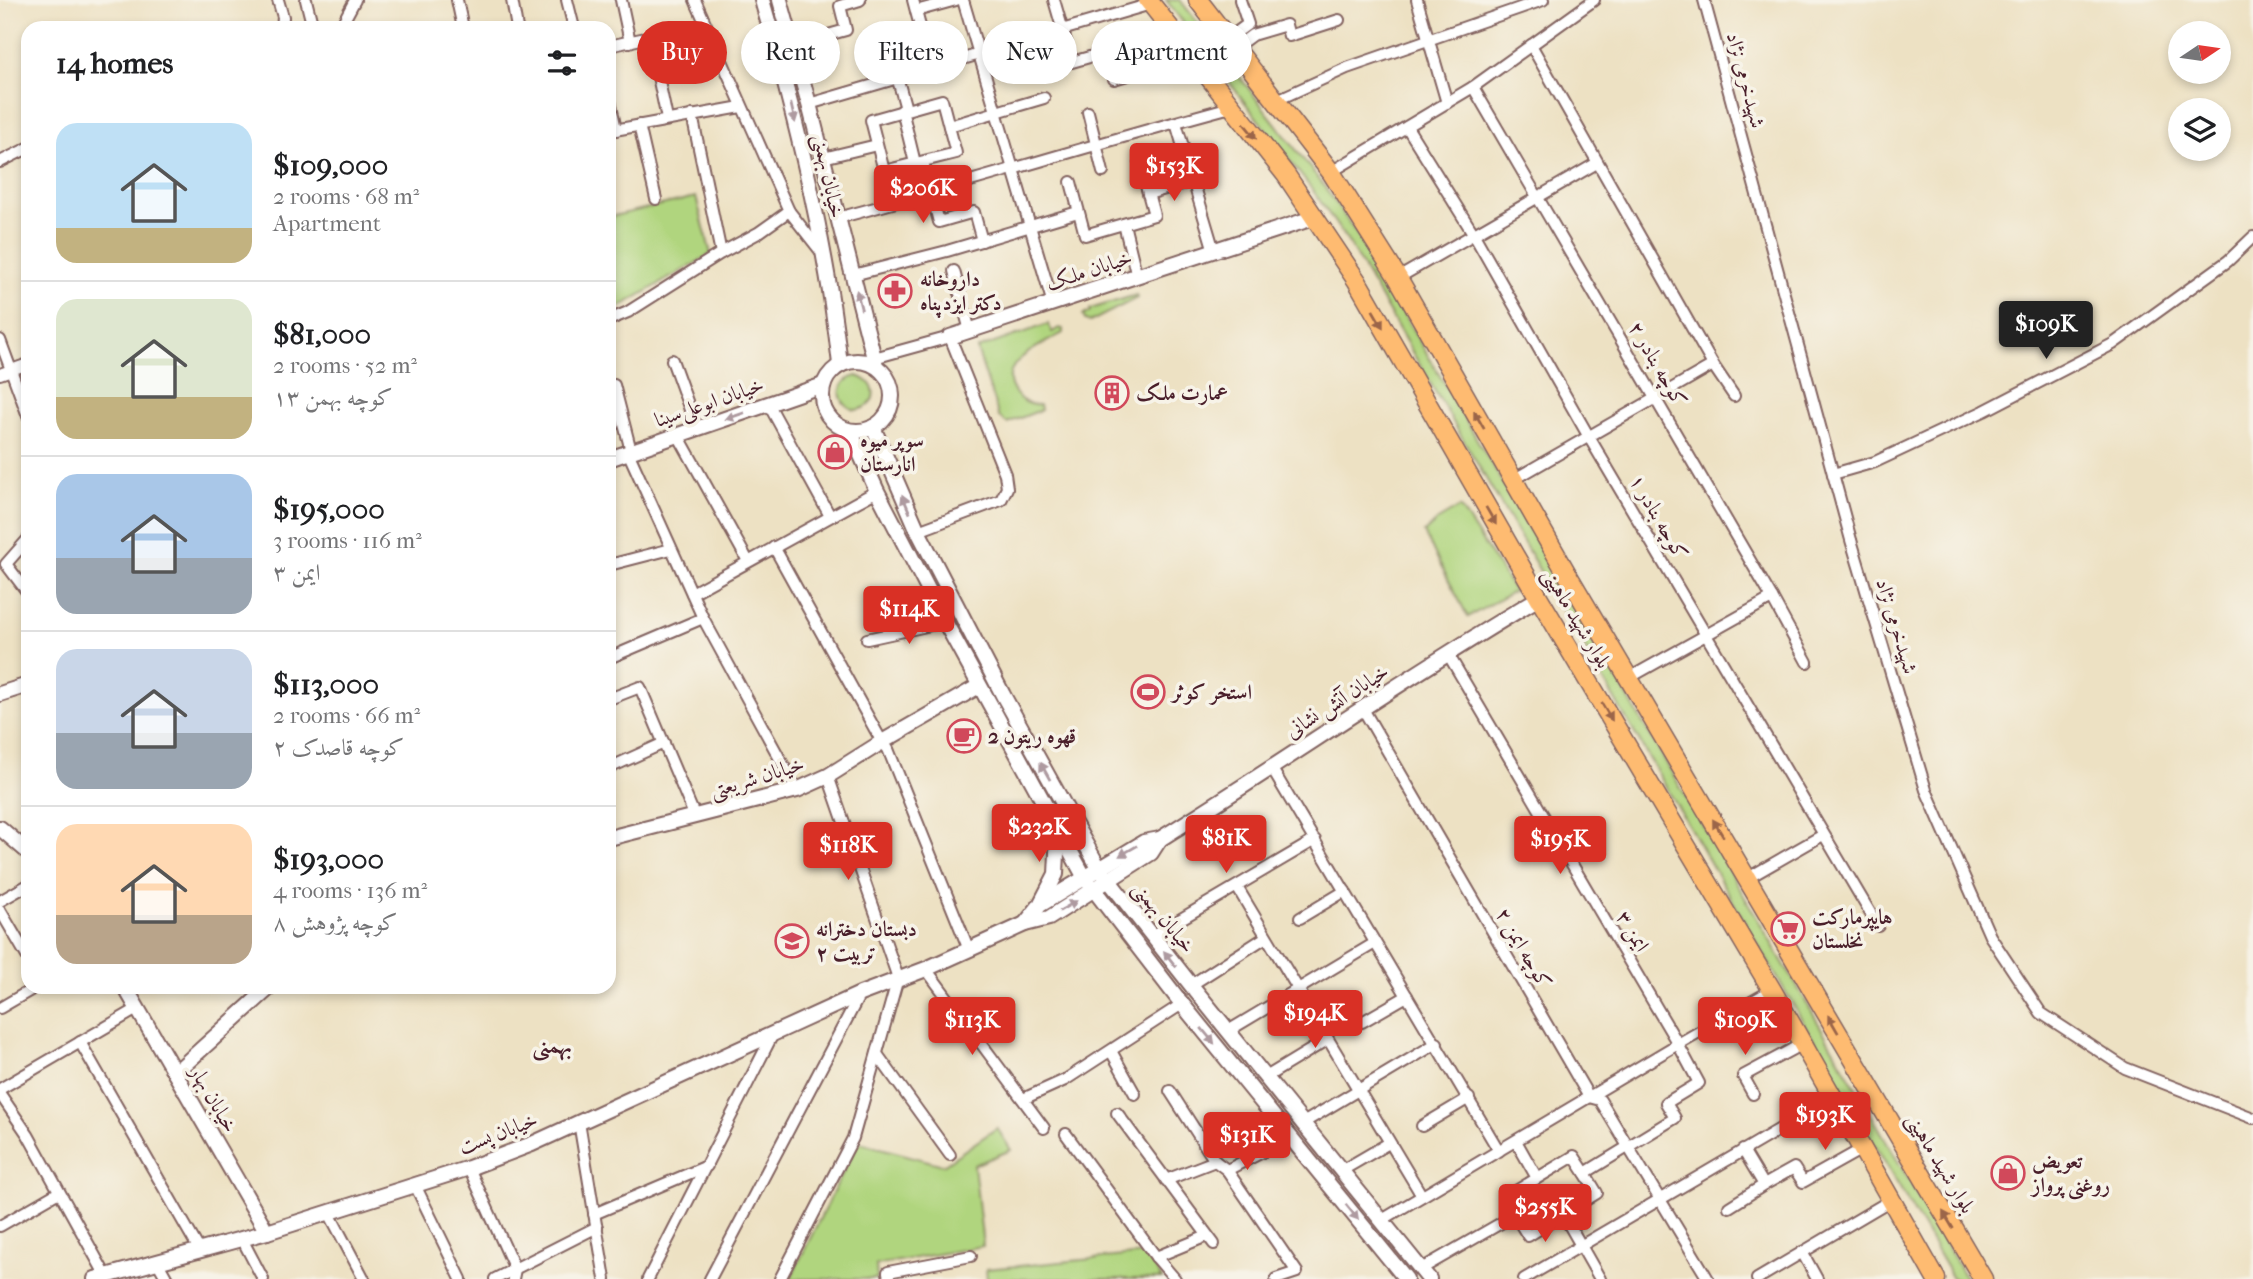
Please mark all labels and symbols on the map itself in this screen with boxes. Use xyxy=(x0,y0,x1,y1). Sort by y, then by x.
north arrow xyxy=(2168,21,2231,84)
street label: شهیدخرمی نژاد xyxy=(1720,29,1770,131)
one-way arrow xyxy=(788,102,799,124)
one-way arrow xyxy=(1243,121,1258,139)
street label: خیابان بهمنی xyxy=(805,132,850,221)
pin: $153K xyxy=(1125,144,1223,203)
pin: $206K xyxy=(874,166,972,225)
street label: خیابان ملک xyxy=(1043,245,1135,296)
place label: داروخانه دکتر ایزدپناه xyxy=(920,267,1002,319)
pharmacy icon: داروخانه دکتر ایزدپناه xyxy=(876,272,914,310)
one-way arrow xyxy=(854,288,865,310)
pin: $109K xyxy=(1997,302,2095,361)
one-way arrow xyxy=(1372,309,1384,328)
street label: کوچه بنادر ۲ xyxy=(1622,317,1692,412)
street label: خیابان ابوعلی‌سینا xyxy=(651,372,768,436)
building icon: عمارت ملک xyxy=(1093,374,1131,412)
place label: عمارت ملک xyxy=(1136,381,1228,406)
one-way arrow xyxy=(725,411,746,422)
one-way arrow xyxy=(1473,411,1485,430)
place label: سوپر میوه انارستان xyxy=(860,428,924,477)
shop icon: سوپر میوه انارستان xyxy=(816,433,854,471)
street label: کوچه بنادر ۱ xyxy=(1623,470,1693,565)
one-way arrow xyxy=(900,493,911,514)
one-way arrow xyxy=(1485,506,1497,526)
street label: بلوار شهید ماهینی xyxy=(1535,563,1616,674)
street label: شهیدخرمی نژاد xyxy=(1869,575,1923,677)
pin: $114K xyxy=(860,586,958,646)
street label: خیابان آتش نشانی xyxy=(1280,658,1394,745)
sports icon: استخر کوثر xyxy=(1129,673,1167,711)
place label: استخر کوثر xyxy=(1170,680,1252,706)
one-way arrow xyxy=(1600,703,1613,722)
cafe icon: قهوه ریتون 2 xyxy=(945,717,983,755)
place label: قهوه ریتون 2 xyxy=(988,724,1076,749)
street label: خیابان شریعتی xyxy=(707,751,808,806)
one-way arrow xyxy=(1039,760,1051,780)
pin: $232K xyxy=(990,804,1088,864)
pin: $81K xyxy=(1185,816,1267,875)
pin: $195K xyxy=(1511,816,1609,876)
one-way arrow xyxy=(1712,818,1724,837)
pin: $118K xyxy=(799,822,897,882)
one-way arrow xyxy=(1119,845,1138,857)
street label: خیابان بهمنی xyxy=(1126,876,1200,960)
one-way arrow xyxy=(1059,900,1078,913)
street label: کوچه ایمن ۲ xyxy=(1489,903,1557,994)
place label: هایپرمارکت نخلستان xyxy=(1812,905,1893,953)
street label: ایمن ۳ xyxy=(1610,906,1654,957)
supermarket icon: هایپرمارکت نخلستان xyxy=(1769,910,1807,948)
place label: دبستان دخترانه تربیت ۲ xyxy=(816,917,917,966)
school or university icon: دبستان دخترانه تربیت ۲ xyxy=(773,922,811,960)
one-way arrow xyxy=(1163,951,1178,969)
pin: $194K xyxy=(1266,990,1364,1050)
pin: $113K xyxy=(923,998,1021,1057)
pin: $109K xyxy=(1696,998,1794,1057)
one-way arrow xyxy=(1827,1014,1839,1034)
one-way arrow xyxy=(1200,1027,1215,1044)
district label: بهمنی xyxy=(532,1032,572,1062)
street label: خیابان بهار xyxy=(183,1060,243,1138)
pin: $193K xyxy=(1776,1092,1874,1152)
street label: خیابان پست xyxy=(455,1107,542,1161)
street label: بلوار شهید ماهینی xyxy=(1899,1108,1980,1219)
pin: $131K xyxy=(1198,1112,1296,1172)
place label: تعویض روغنی پرواز xyxy=(2030,1149,2110,1200)
shop icon: تعویض روغنی پرواز xyxy=(1989,1154,2027,1192)
pin: $255K xyxy=(1496,1184,1594,1244)
one-way arrow xyxy=(1344,1203,1359,1220)
one-way arrow xyxy=(1942,1211,1955,1230)

